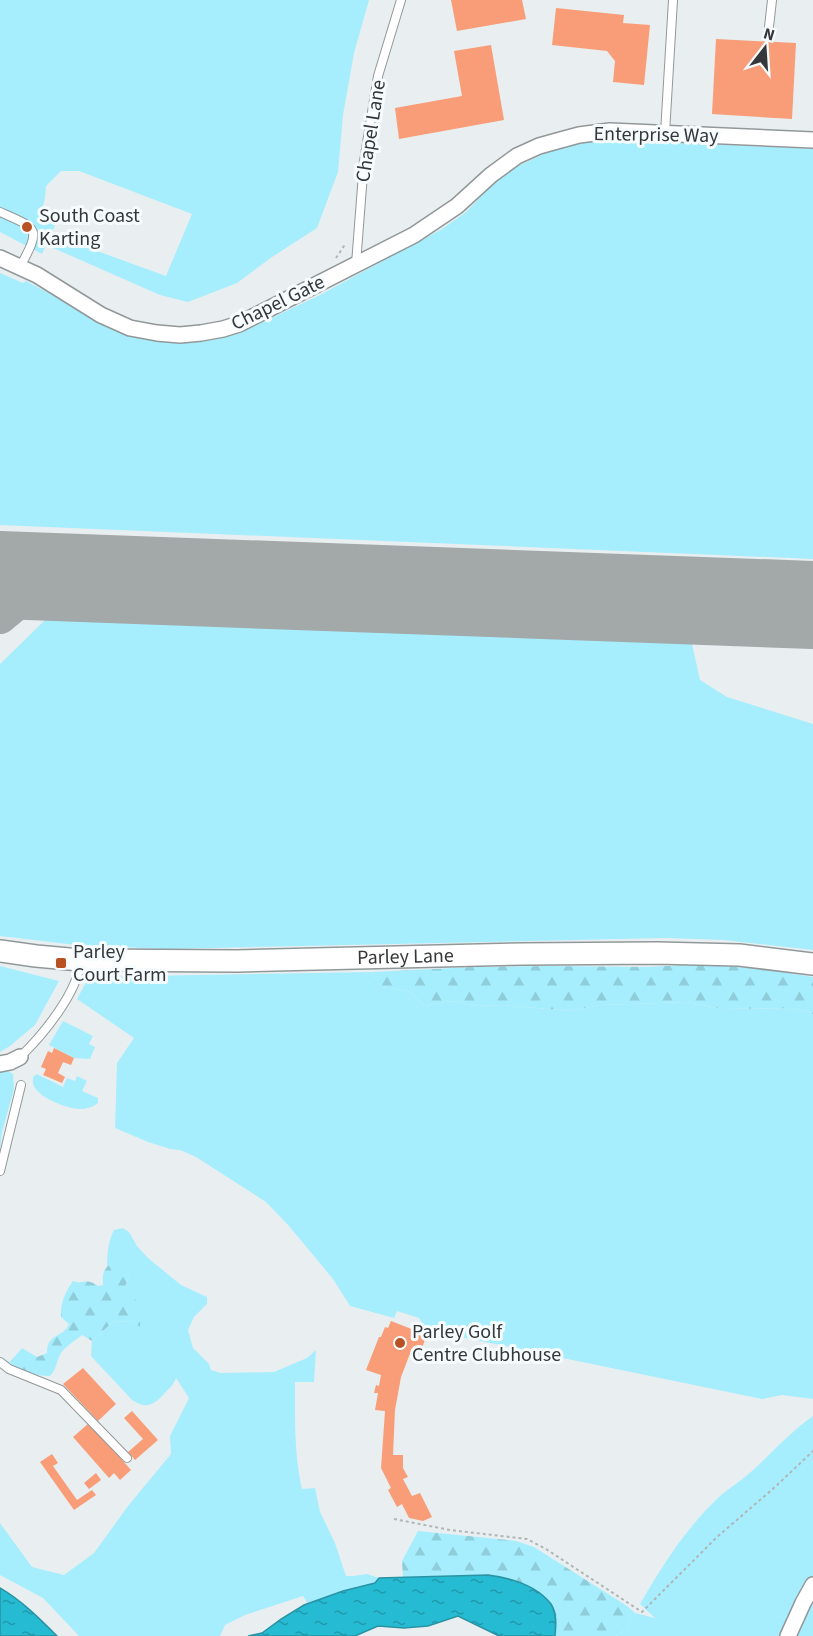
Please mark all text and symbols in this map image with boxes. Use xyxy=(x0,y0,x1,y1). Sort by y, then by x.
north arrow xyxy=(735,18,795,78)
text: N xyxy=(761,23,777,47)
street label: Chapel Lane xyxy=(349,78,393,184)
street label: Enterprise Way xyxy=(593,120,719,150)
place label: South Coast Karting xyxy=(39,202,140,253)
marker: South Coast Karting xyxy=(20,220,34,234)
street label: Chapel Gate xyxy=(226,268,330,338)
place label: Parley Court Farm xyxy=(73,938,167,989)
street label: Parley Lane xyxy=(357,942,454,972)
marker: Parley Court Farm xyxy=(54,956,68,970)
place label: Parley Golf Centre Clubhouse xyxy=(412,1318,561,1369)
marker: Parley Golf Centre Clubhouse xyxy=(393,1336,407,1350)

